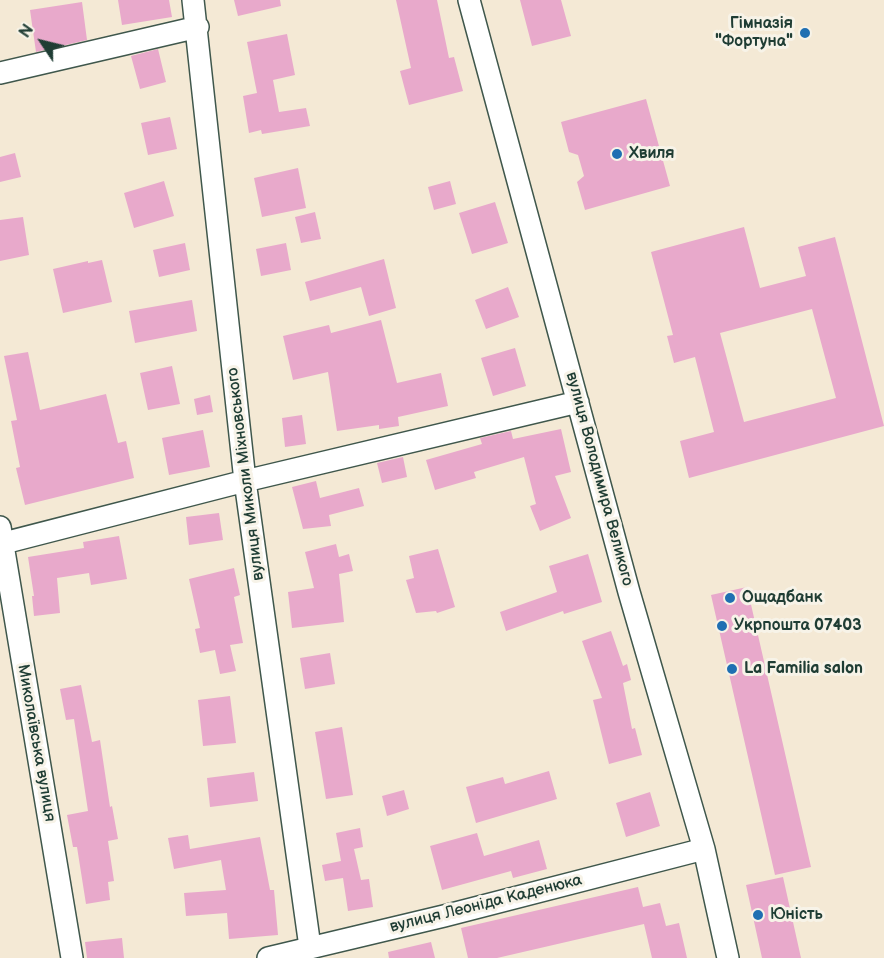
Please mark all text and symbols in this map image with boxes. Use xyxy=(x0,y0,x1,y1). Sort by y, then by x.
north arrow xyxy=(12,12,72,72)
place label: Гімназія "Фортуна" xyxy=(715,14,793,52)
text: N xyxy=(16,21,38,42)
marker: Гімназія "Фортуна" xyxy=(798,26,812,40)
place label: Хвиля xyxy=(629,144,675,164)
marker: Хвиля xyxy=(610,147,624,161)
street label: вулиця Миколи Міхновського xyxy=(223,366,269,582)
street label: вулиця Володимира Великого xyxy=(561,370,637,588)
place label: Ощадбанк xyxy=(742,588,822,608)
marker: Ощадбанк xyxy=(723,591,737,605)
place label: Укрпошта 07403 xyxy=(734,616,862,636)
marker: Укрпошта 07403 xyxy=(715,619,729,633)
place label: La Familia salon xyxy=(744,659,863,679)
marker: La Familia salon xyxy=(725,662,739,676)
street label: Миколаївська вулиця xyxy=(13,663,59,823)
street label: вулиця Леоніда Каденюка xyxy=(388,871,584,937)
place label: Юність xyxy=(770,905,823,925)
marker: Юність xyxy=(751,908,765,922)

